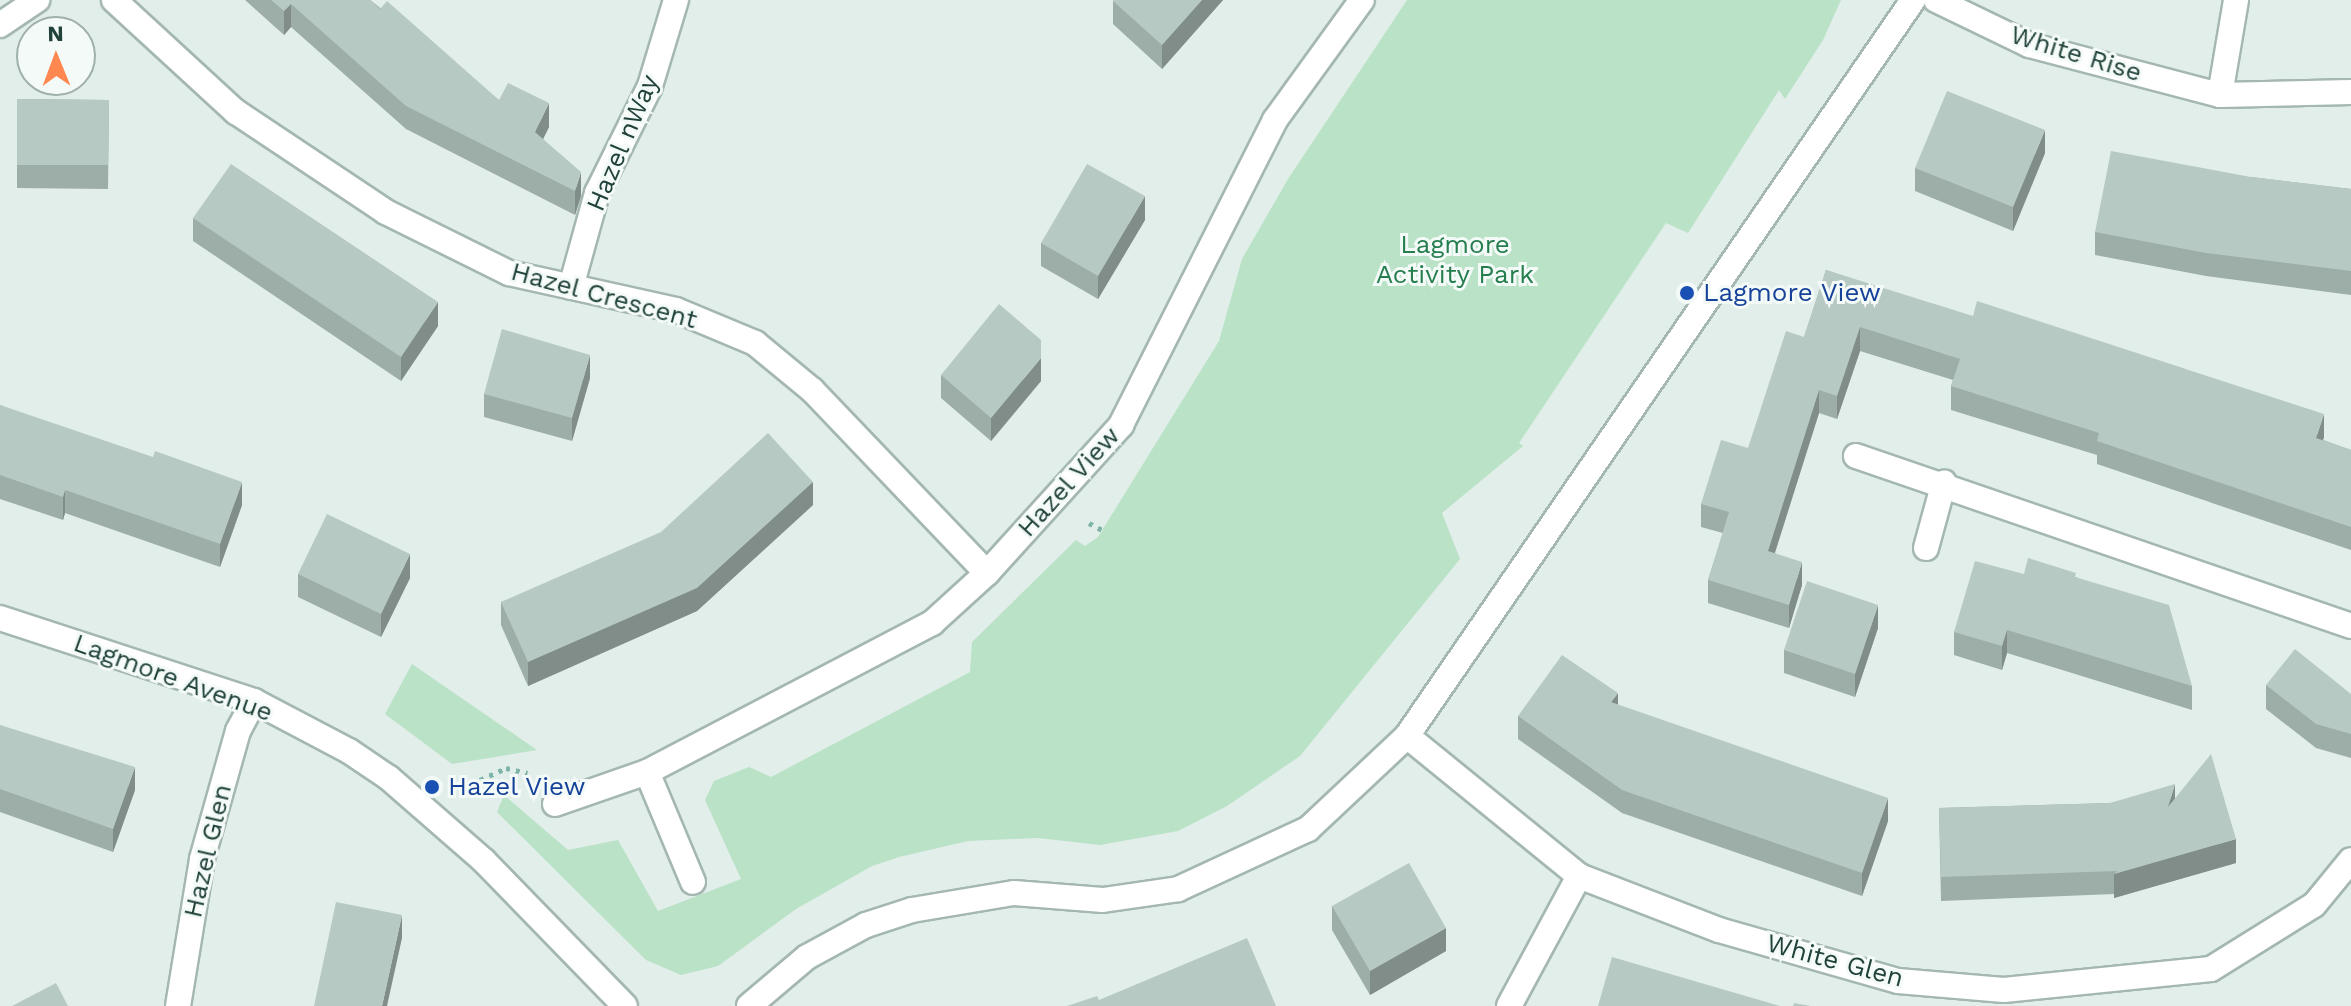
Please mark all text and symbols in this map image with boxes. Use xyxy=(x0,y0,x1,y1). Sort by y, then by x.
north arrow xyxy=(16,16,96,96)
street label: White Rise xyxy=(2007,19,2145,89)
text: N xyxy=(47,21,64,46)
street label: Hazel nWay xyxy=(580,70,666,216)
park label: Lagmore Activity Park xyxy=(1376,229,1534,290)
street label: Hazel Crescent xyxy=(507,256,701,336)
place label: Lagmore View xyxy=(1703,277,1882,309)
marker: Lagmore View xyxy=(1678,284,1696,302)
street label: Hazel View xyxy=(1011,420,1127,544)
street label: Lagmore Avenue xyxy=(69,627,277,729)
place label: Hazel View xyxy=(448,771,587,803)
marker: Hazel View xyxy=(423,778,441,796)
street label: Hazel Glen xyxy=(177,781,239,921)
street label: White Glen xyxy=(1763,928,1907,994)

